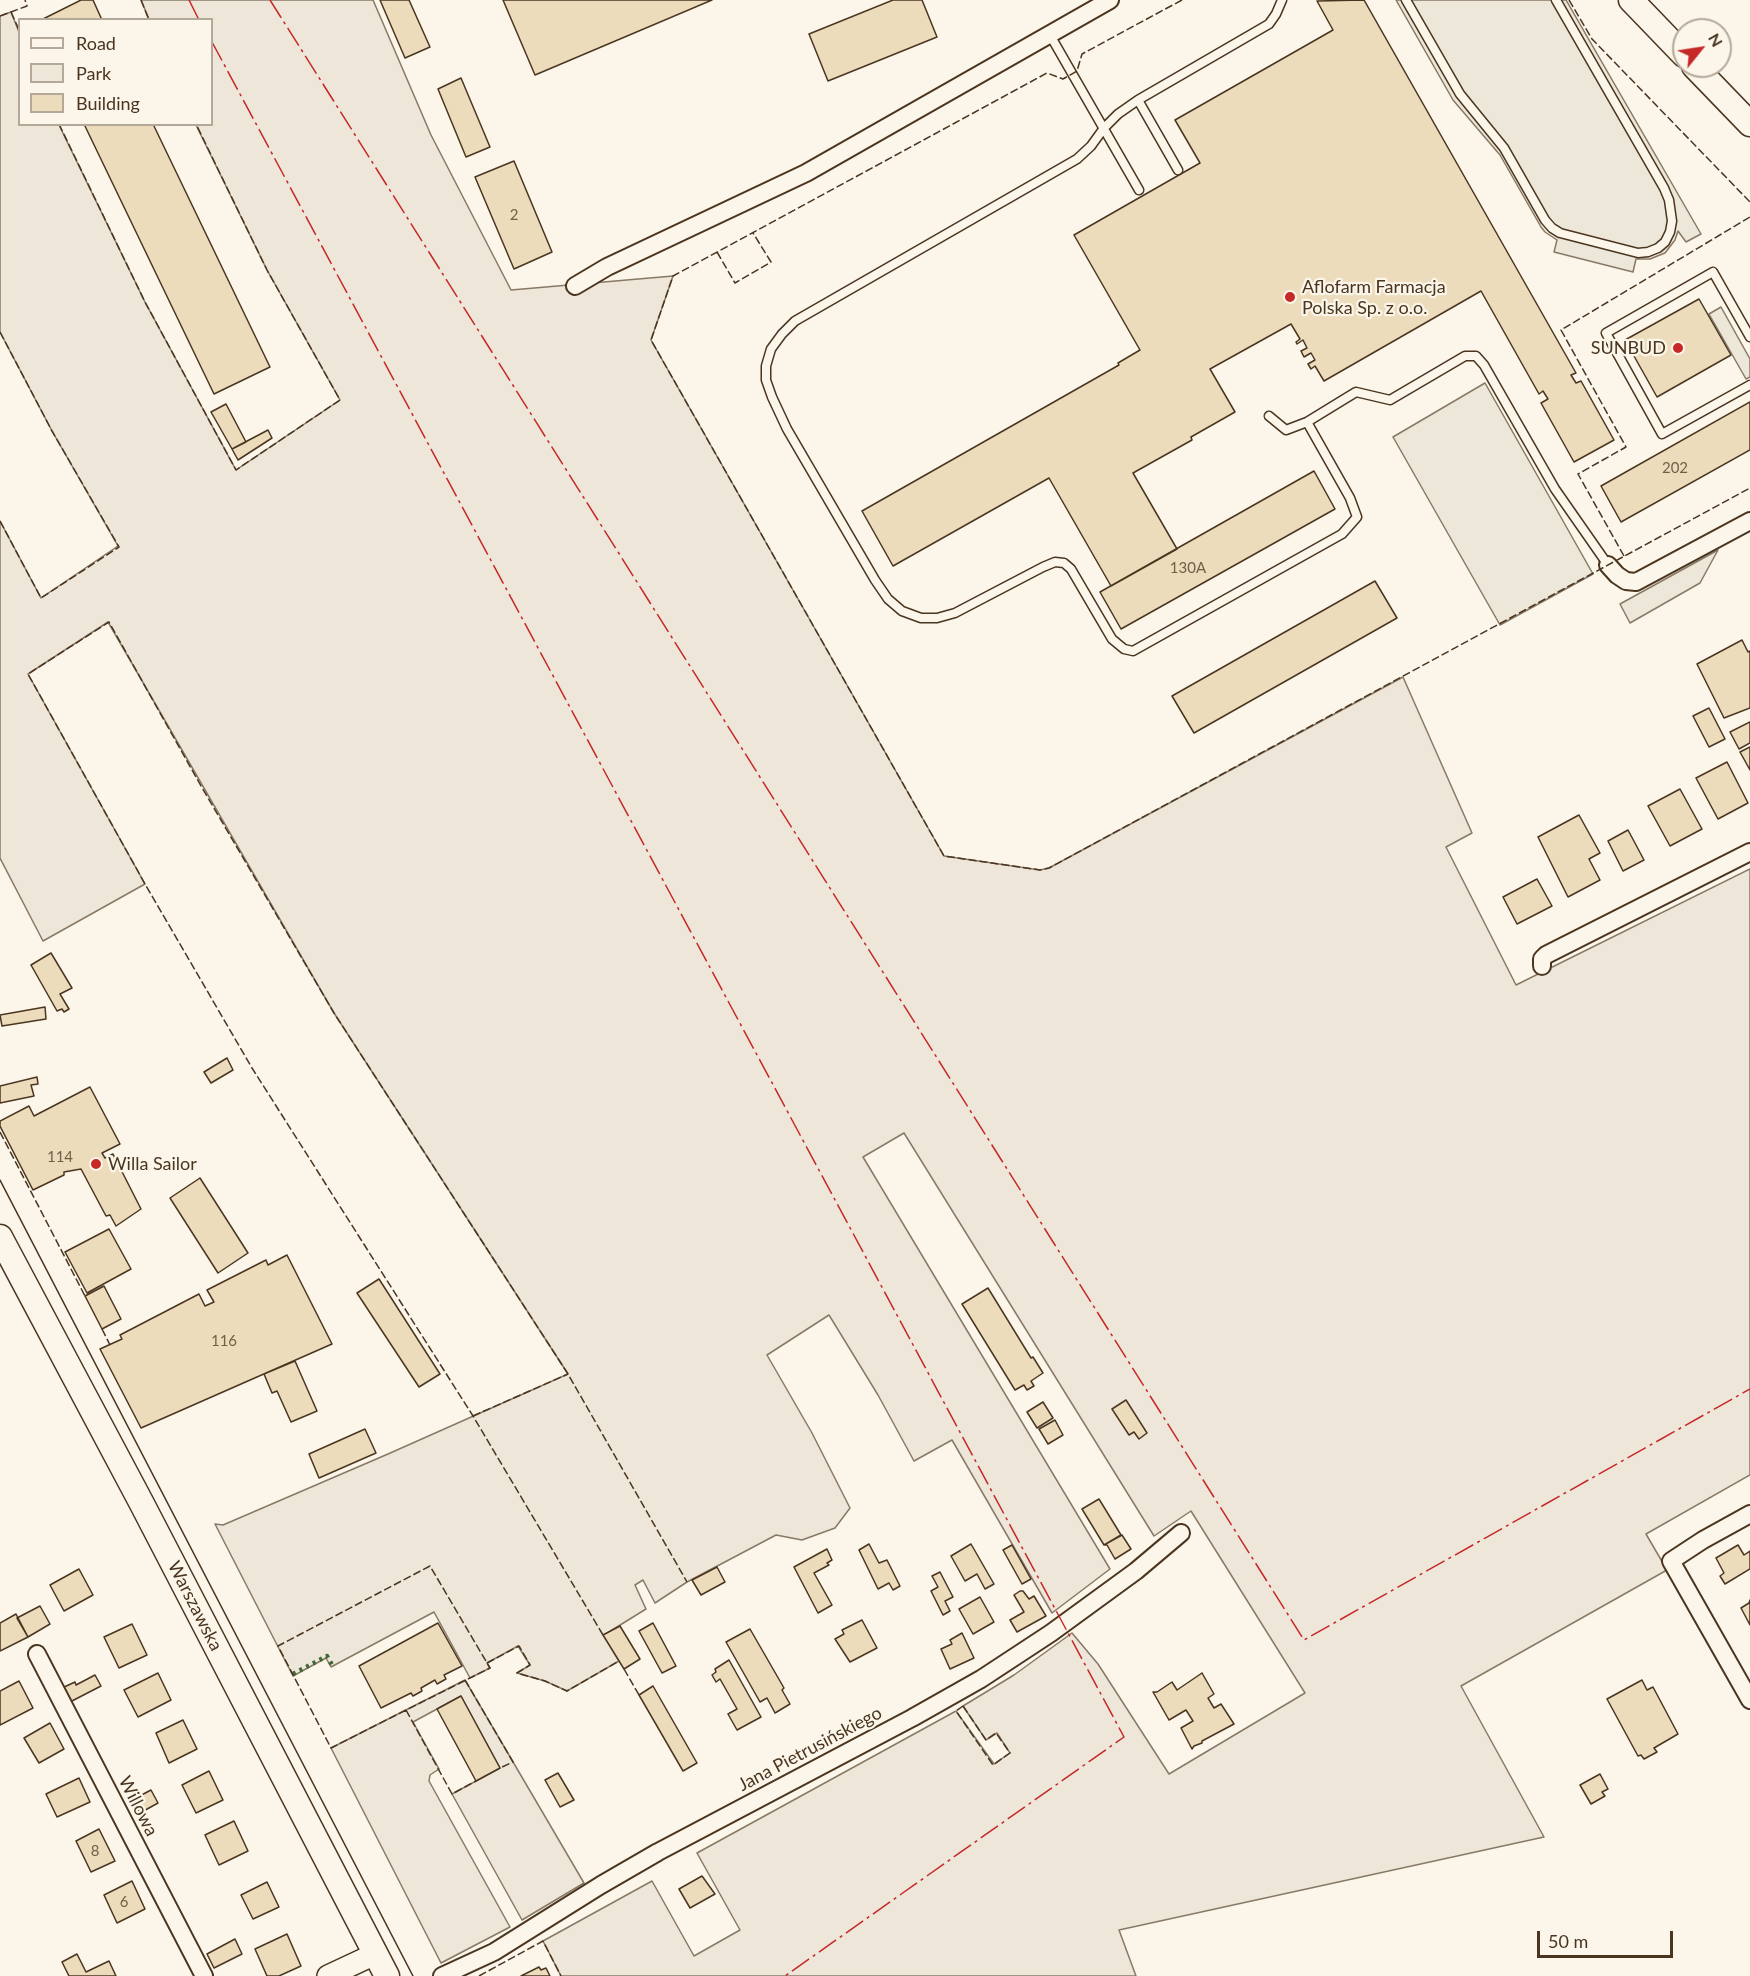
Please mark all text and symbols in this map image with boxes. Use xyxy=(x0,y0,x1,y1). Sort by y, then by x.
legend xyxy=(18,18,213,126)
north arrow xyxy=(1672,18,1732,78)
text: N xyxy=(1705,30,1728,50)
text: Road xyxy=(76,32,116,54)
text: Park xyxy=(76,62,111,84)
text: Building xyxy=(76,92,140,114)
house number: 2 xyxy=(510,206,518,224)
place label: Aflofarm Farmacja Polska Sp. z o.o. xyxy=(1302,276,1446,318)
marker: Aflofarm Farmacja Polska Sp. z o.o. xyxy=(1283,290,1297,304)
place label: SUNBUD xyxy=(1591,337,1666,359)
marker: SUNBUD xyxy=(1671,341,1685,355)
house number: 202 xyxy=(1662,459,1688,477)
house number: 130A xyxy=(1170,559,1206,577)
house number: 114 xyxy=(47,1148,73,1166)
place label: Willa Sailor xyxy=(108,1153,197,1175)
marker: Willa Sailor xyxy=(89,1157,103,1171)
house number: 116 xyxy=(211,1332,237,1350)
street label: Warszawska xyxy=(163,1558,227,1654)
street label: Jana Pietrusińskiego xyxy=(734,1702,886,1796)
street label: Willowa xyxy=(114,1772,162,1840)
house number: 8 xyxy=(91,1842,99,1860)
house number: 6 xyxy=(120,1893,128,1911)
scale bar xyxy=(1540,1919,1676,1957)
text: 50 m xyxy=(1548,1930,1588,1952)

